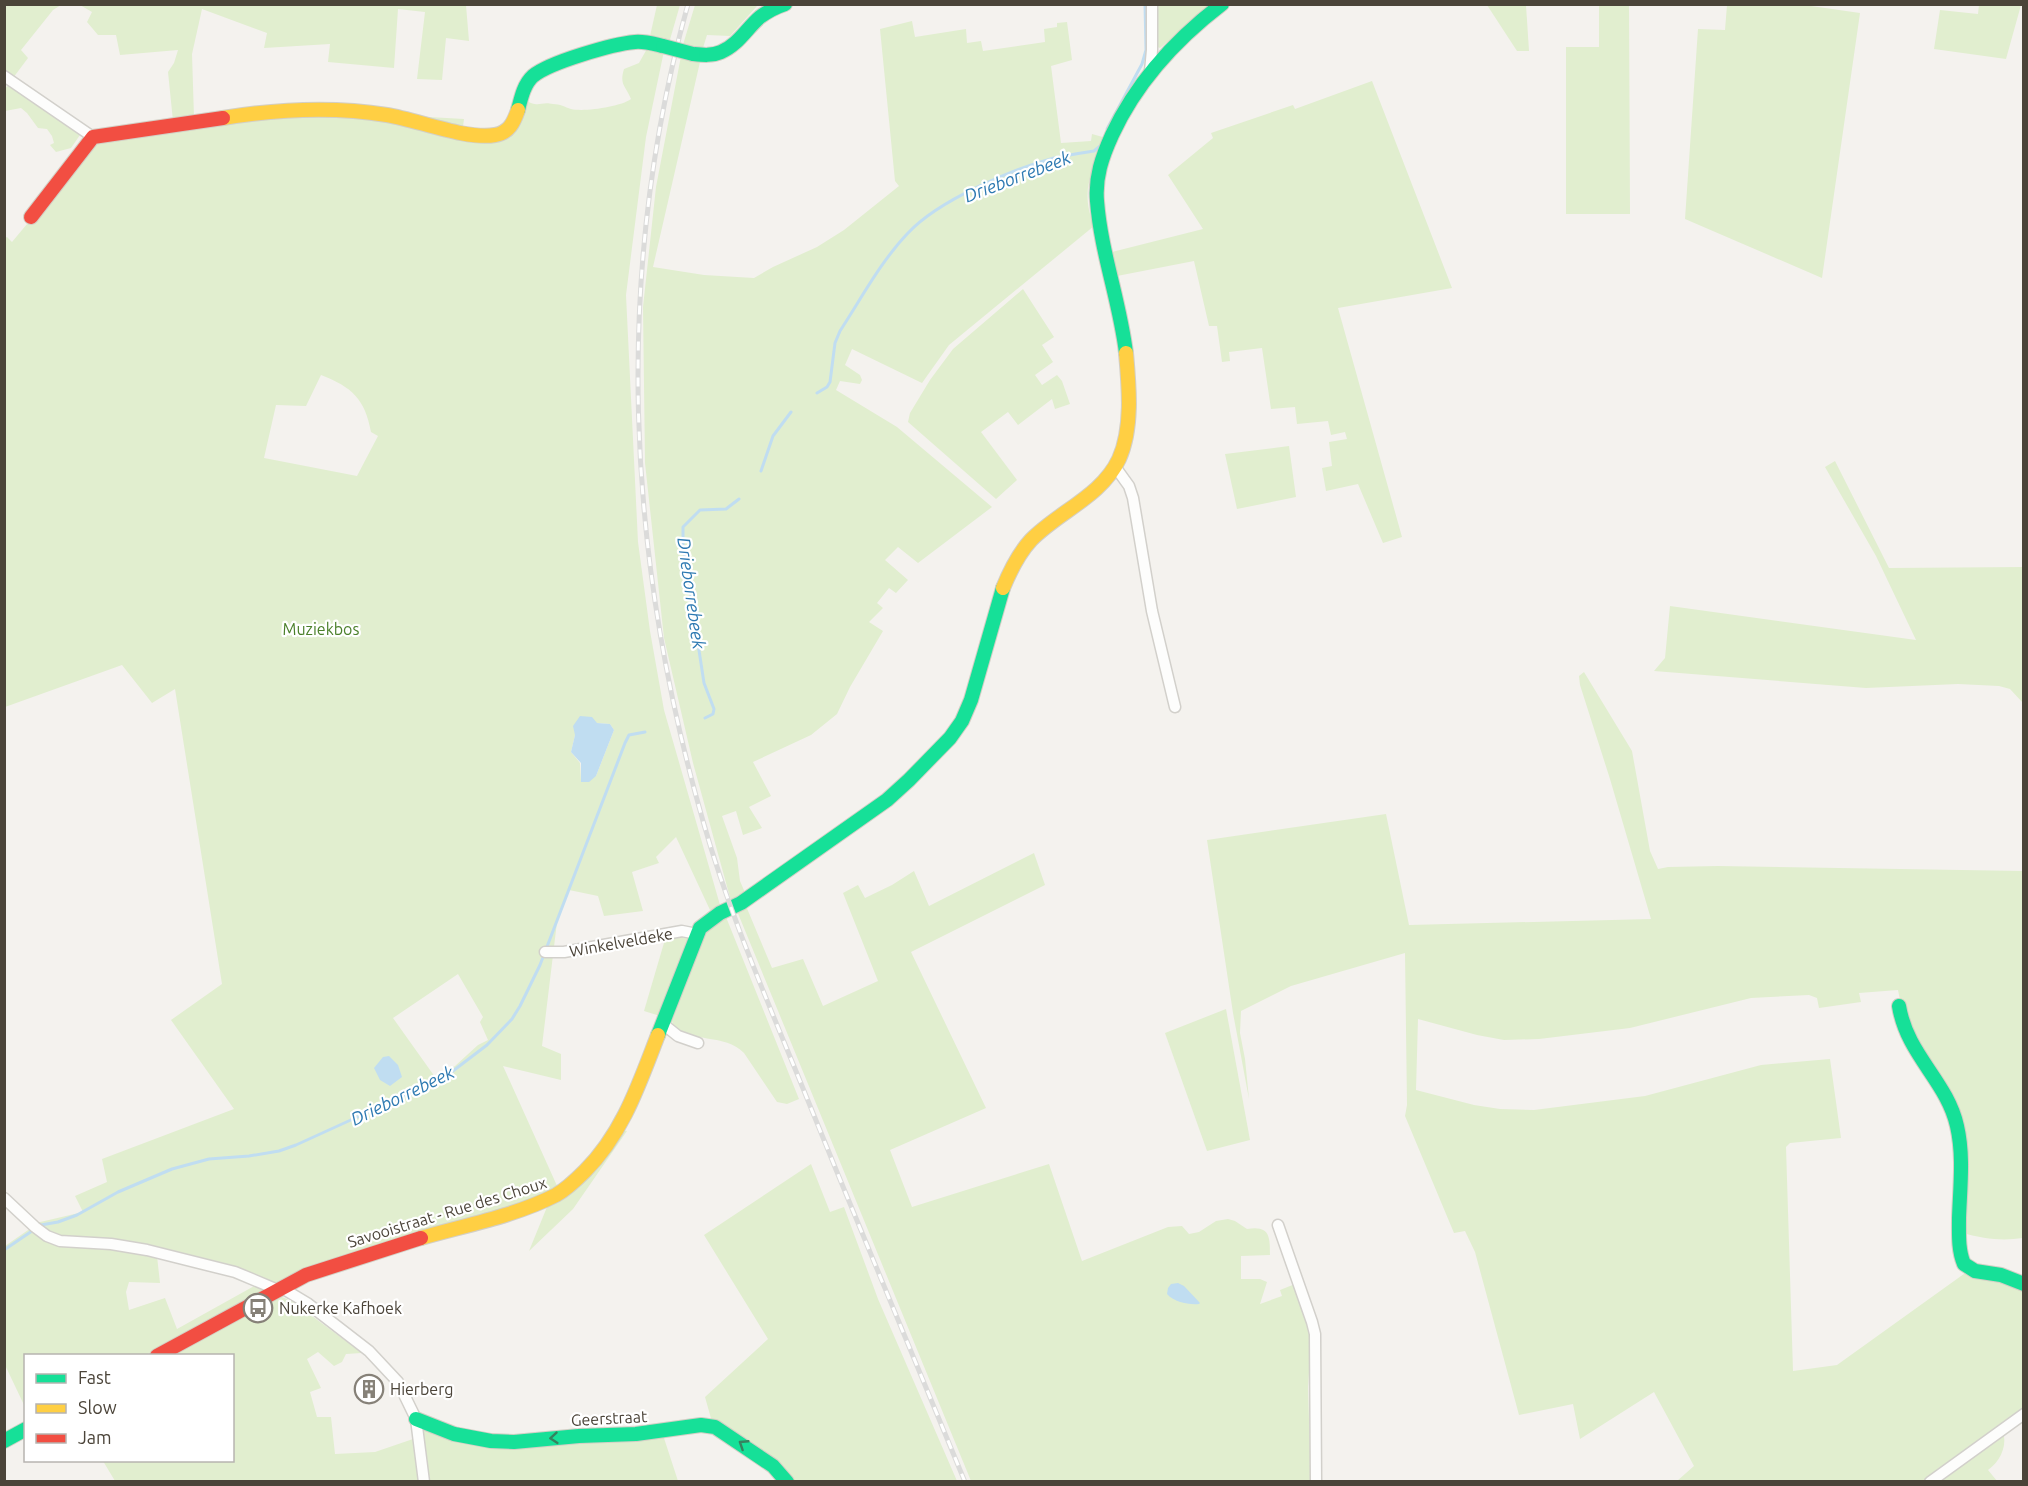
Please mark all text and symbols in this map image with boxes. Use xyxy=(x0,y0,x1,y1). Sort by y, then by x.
water label: Drieborrebeek xyxy=(961,146,1074,206)
water label: Drieborrebeek xyxy=(674,536,710,651)
park label: Muziekbos xyxy=(283,620,359,638)
street label: Winkelveldeke xyxy=(568,924,674,960)
water label: Drieborrebeek xyxy=(347,1061,458,1129)
street label: Savooistraat - Rue des Choux xyxy=(345,1173,549,1251)
bus stop icon: Nukerke Kafhoek xyxy=(242,1292,274,1324)
place label: Nukerke Kafhoek xyxy=(279,1299,402,1317)
legend xyxy=(24,1354,234,1462)
text: Fast xyxy=(78,1367,111,1387)
building icon: Hierberg xyxy=(353,1373,385,1405)
place label: Hierberg xyxy=(390,1380,453,1398)
text: Slow xyxy=(78,1397,117,1417)
street label: Geerstraat xyxy=(570,1407,648,1429)
text: Jam xyxy=(78,1427,112,1447)
one-way arrow xyxy=(549,1431,558,1444)
one-way arrow xyxy=(739,1440,749,1452)

